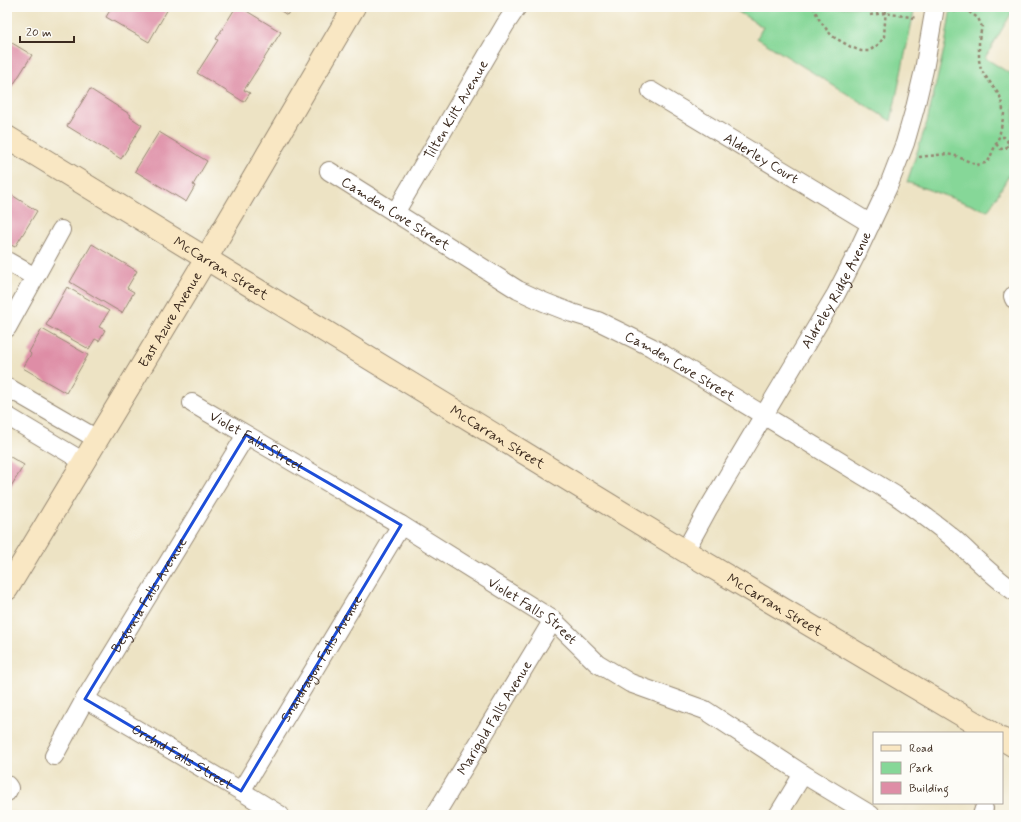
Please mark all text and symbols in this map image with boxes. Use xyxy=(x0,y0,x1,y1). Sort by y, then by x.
scale bar xyxy=(20,18,74,44)
text: 20 m xyxy=(26,25,52,41)
street label: Tilten Kilt Avenue xyxy=(420,57,493,163)
street label: Alderley Court xyxy=(720,129,802,188)
street label: Camden Cove Street xyxy=(338,173,454,255)
street label: Aldreley Ridge Avenue xyxy=(798,228,876,352)
street label: McCarran Street xyxy=(170,233,272,305)
street label: East Azure Avenue xyxy=(135,268,206,371)
street label: Camden Cove Street xyxy=(622,328,739,406)
street label: McCarran Street xyxy=(446,402,549,474)
street label: Violet Falls Street xyxy=(206,407,306,476)
street label: Begonia Falls Avenue xyxy=(107,534,192,656)
street label: McCarran Street xyxy=(723,570,826,641)
street label: Violet Falls Street xyxy=(484,573,581,649)
street label: Snapdragon Falls Avenue xyxy=(277,592,367,726)
street label: Marigold Falls Avenue xyxy=(453,657,536,778)
street label: Orchid Falls Street xyxy=(128,720,236,794)
legend xyxy=(873,732,1003,804)
text: Road xyxy=(909,741,933,757)
text: Park xyxy=(909,761,933,777)
text: Building xyxy=(909,781,949,798)

